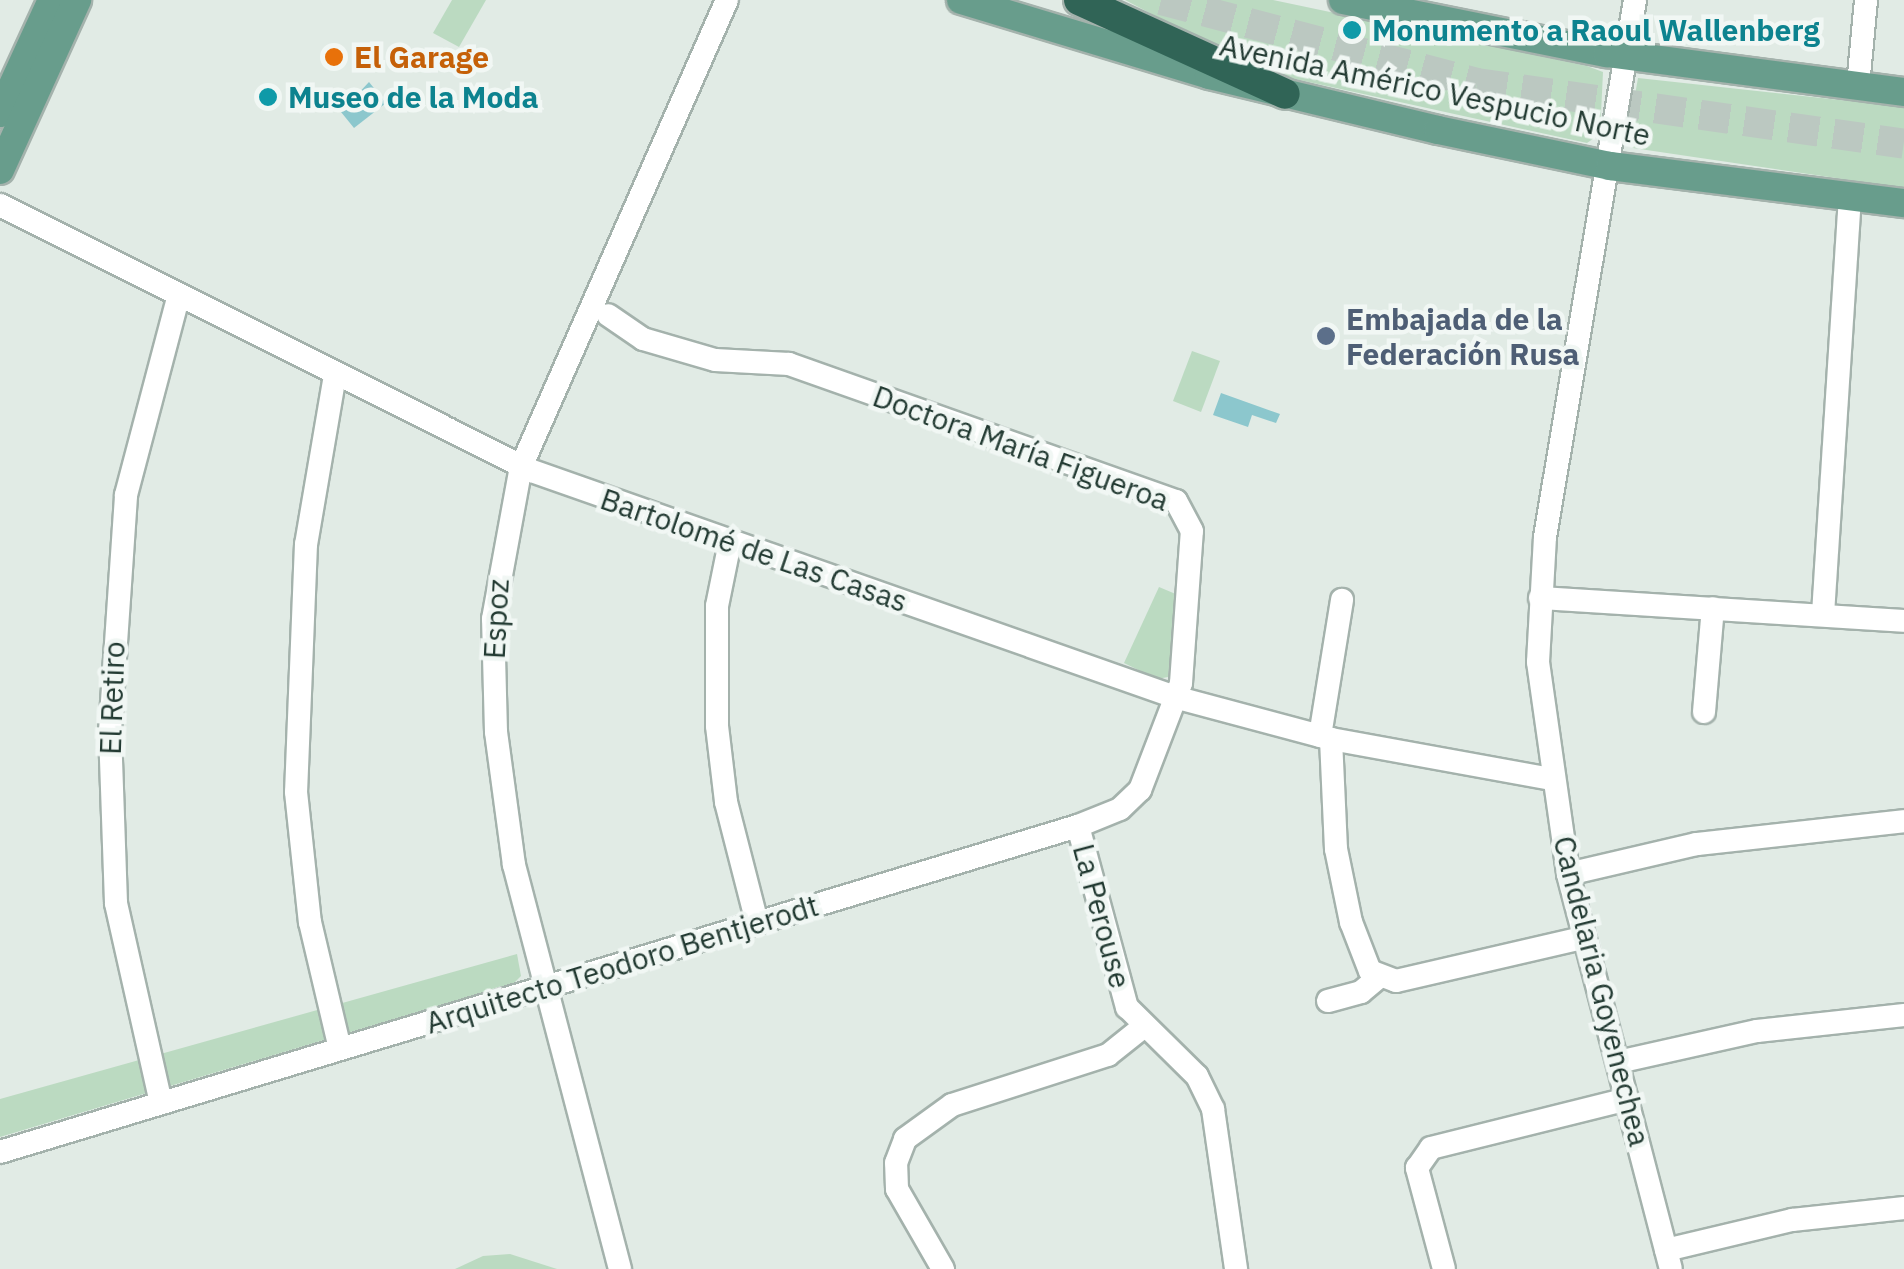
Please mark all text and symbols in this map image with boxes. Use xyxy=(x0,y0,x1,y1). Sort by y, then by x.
place label: Monumento a Raoul Wallenberg xyxy=(1372,12,1820,48)
marker: Monumento a Raoul Wallenberg xyxy=(1341,19,1363,41)
street label: Avenida Américo Vespucio Norte xyxy=(1216,27,1654,153)
place label: El Garage xyxy=(354,39,489,75)
marker: El Garage xyxy=(323,46,345,68)
place label: Museo de la Moda xyxy=(288,79,539,115)
marker: Museo de la Moda xyxy=(257,86,279,108)
place label: Embajada de la Federación Rusa xyxy=(1346,301,1580,372)
marker: Embajada de la Federación Rusa xyxy=(1315,325,1337,347)
street label: Doctora María Figueroa xyxy=(868,378,1174,518)
street label: Bartolomé de Las Casas xyxy=(596,481,912,619)
street label: Espoz xyxy=(476,578,516,660)
street label: El Retiro xyxy=(92,641,132,755)
street label: Candelaria Goyenechea xyxy=(1546,832,1658,1150)
street label: La Perouse xyxy=(1065,840,1139,992)
street label: Arquitecto Teodoro Bentjerodt xyxy=(421,887,823,1041)

